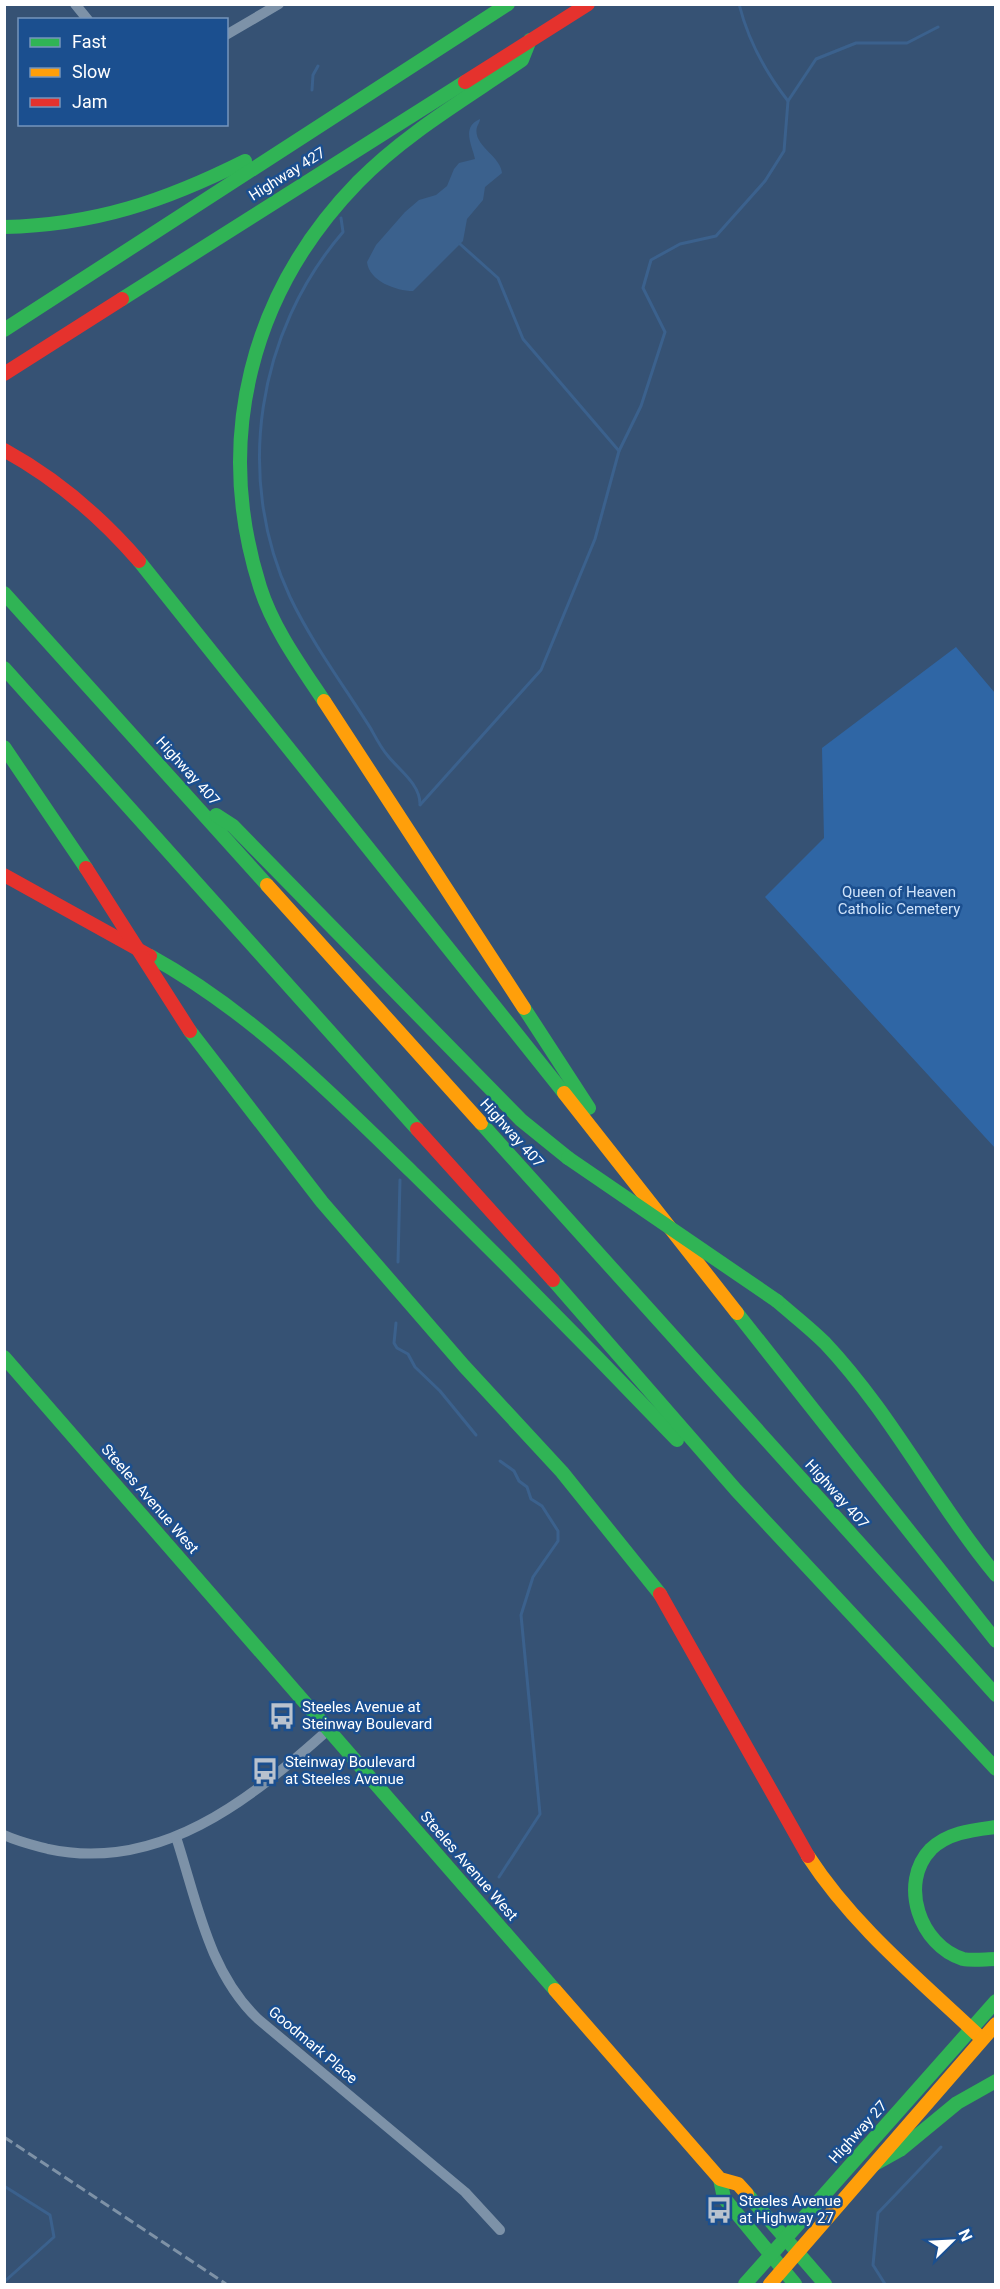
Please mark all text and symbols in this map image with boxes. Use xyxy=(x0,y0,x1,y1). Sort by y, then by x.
legend xyxy=(18,18,228,126)
text: Fast xyxy=(72,31,107,52)
text: Slow xyxy=(72,61,111,82)
text: Jam xyxy=(72,91,108,112)
street label: Highway 427 xyxy=(246,143,328,205)
street label: Highway 407 xyxy=(152,733,224,809)
park label: Queen of Heaven Catholic Cemetery xyxy=(838,883,960,918)
street label: Highway 407 xyxy=(476,1095,548,1171)
street label: Steeles Avenue West xyxy=(98,1441,203,1558)
street label: Highway 407 xyxy=(801,1456,873,1532)
place label: Steeles Avenue at Steinway Boulevard xyxy=(302,1698,432,1733)
bus stop icon: Steeles Avenue at Steinway Boulevard xyxy=(267,1701,297,1731)
place label: Steinway Boulevard at Steeles Avenue xyxy=(285,1753,415,1788)
bus stop icon: Steinway Boulevard at Steeles Avenue xyxy=(250,1756,280,1786)
street label: Steeles Avenue West xyxy=(417,1808,522,1925)
street label: Goodmark Place xyxy=(265,2003,361,2087)
street label: Highway 27 xyxy=(825,2097,891,2167)
place label: Steeles Avenue at Highway 27 xyxy=(739,2192,841,2227)
bus stop icon: Steeles Avenue at Highway 27 xyxy=(704,2195,734,2225)
north arrow xyxy=(922,2211,982,2271)
text: N xyxy=(954,2226,976,2244)

